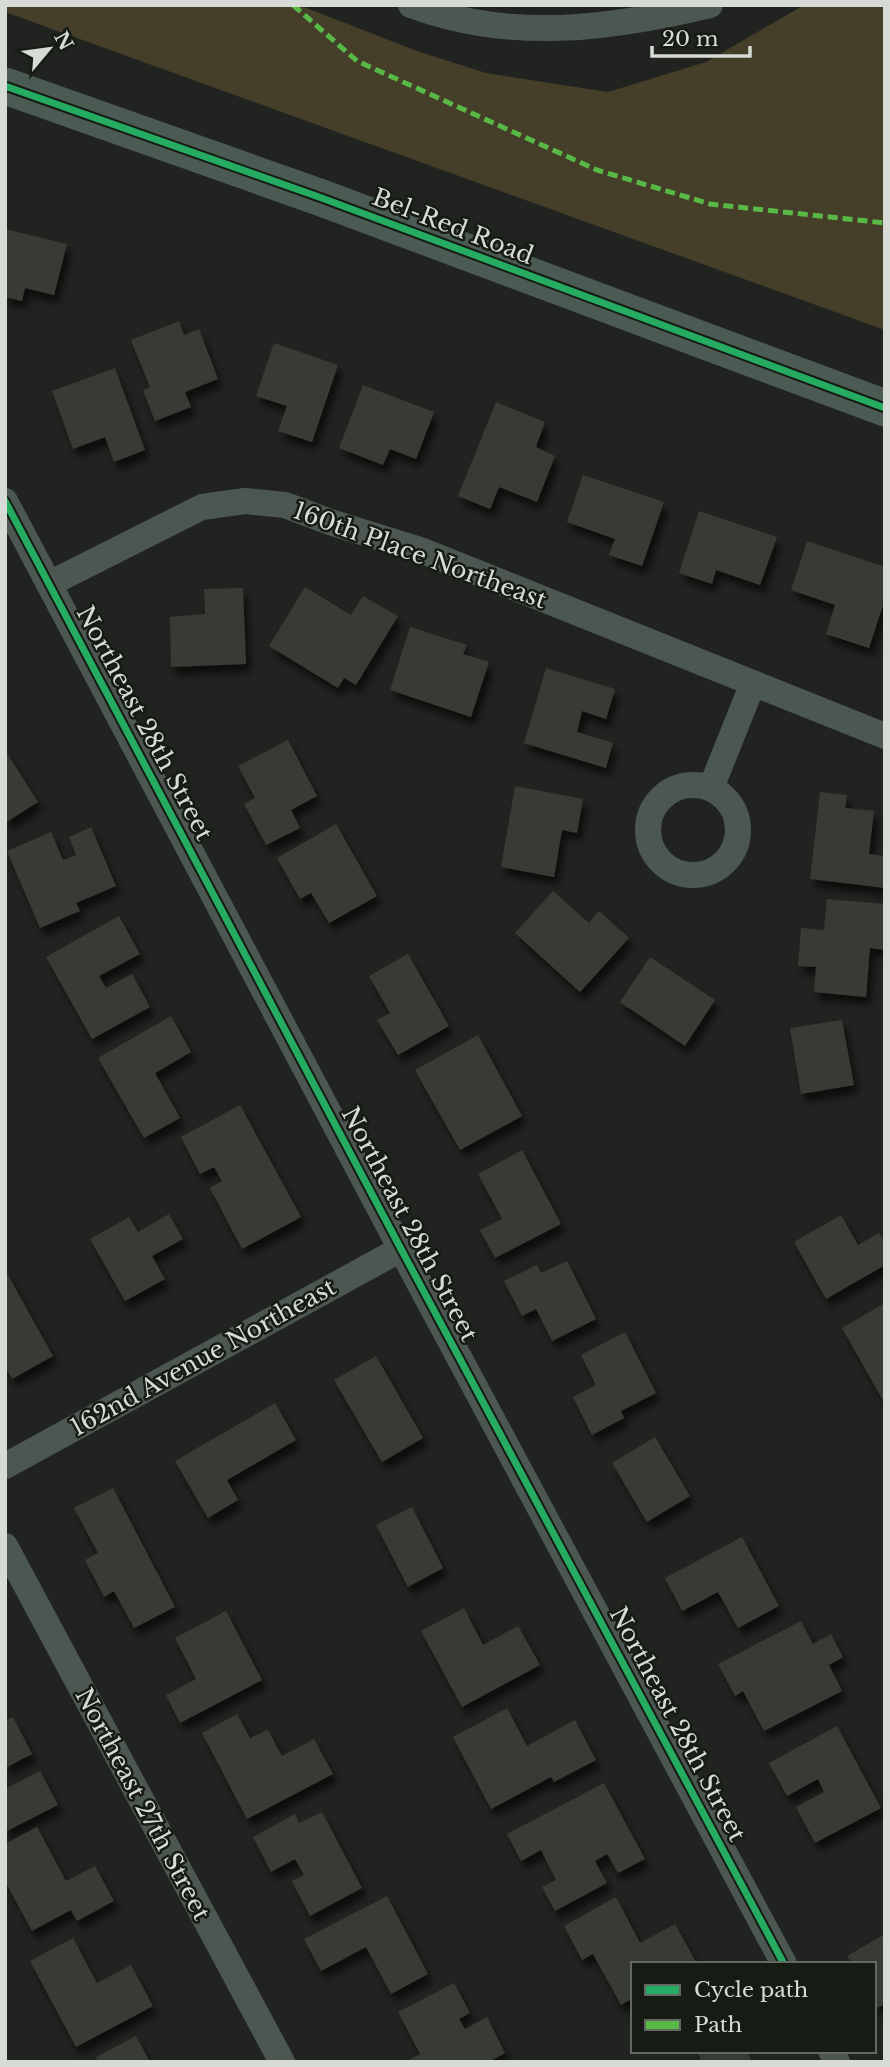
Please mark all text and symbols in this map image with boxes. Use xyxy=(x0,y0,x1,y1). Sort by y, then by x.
north arrow xyxy=(14,14,84,84)
scale bar xyxy=(652,14,750,58)
text: 20 m xyxy=(662,26,719,52)
text: N xyxy=(49,28,78,55)
street label: Bel-Red Road xyxy=(368,182,538,270)
street label: 160th Place Northeast xyxy=(289,496,551,614)
street label: Northeast 28th Street xyxy=(71,601,219,845)
street label: Northeast 28th Street xyxy=(336,1102,484,1346)
street label: 162nd Avenue Northeast xyxy=(65,1272,341,1442)
street label: Northeast 28th Street xyxy=(604,1602,752,1846)
street label: Northeast 27th Street xyxy=(69,1683,217,1925)
legend xyxy=(631,1962,876,2053)
text: Cycle path xyxy=(694,1977,808,2003)
text: Path xyxy=(694,2012,742,2038)

